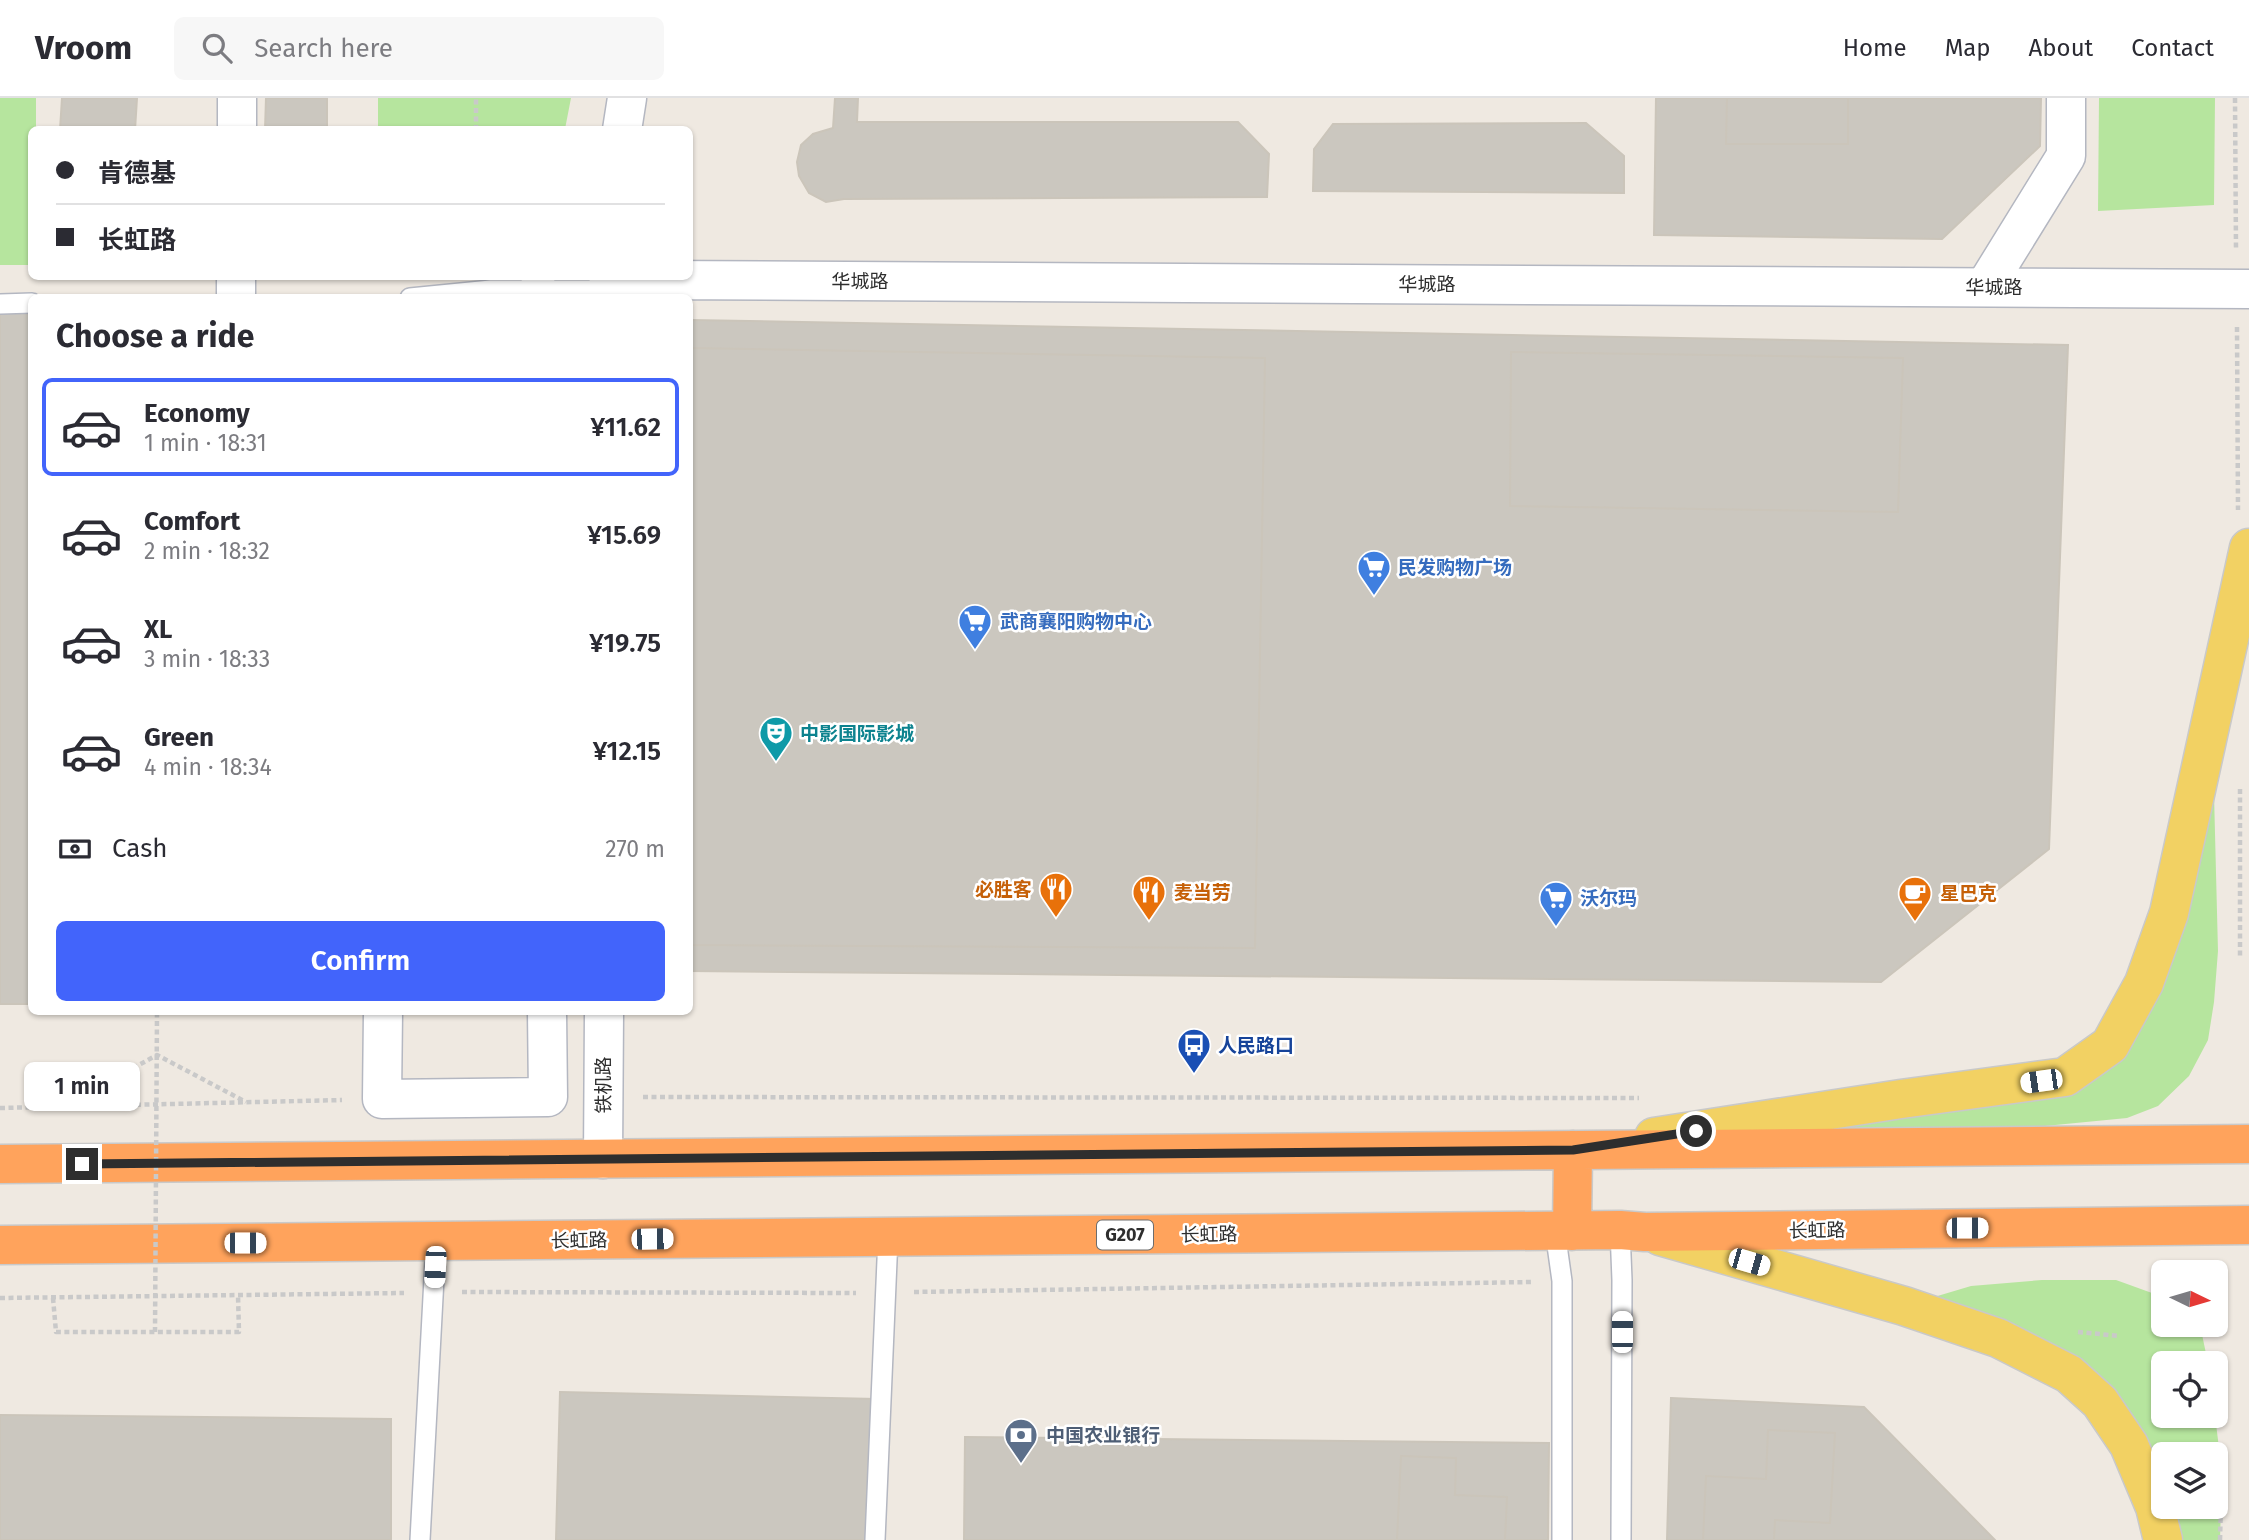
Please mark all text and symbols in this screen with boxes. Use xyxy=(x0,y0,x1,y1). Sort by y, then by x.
search box xyxy=(174,17,664,80)
text: Vroom xyxy=(35,28,132,68)
icon: search xyxy=(198,29,236,67)
text: Search here xyxy=(254,33,393,64)
text: Home xyxy=(1843,34,1907,62)
text: Map xyxy=(1945,34,1991,62)
text: About xyxy=(2029,34,2093,62)
text: Contact xyxy=(2131,34,2214,62)
text: 肯德基 xyxy=(98,158,176,189)
text: 长虹路 xyxy=(98,225,176,256)
street label: 华城路 xyxy=(831,270,889,293)
street label: 华城路 xyxy=(1398,273,1456,296)
street label: 华城路 xyxy=(1965,276,2023,299)
text: Choose a ride xyxy=(56,317,254,355)
icon: car xyxy=(60,396,123,459)
text: Economy xyxy=(144,398,250,429)
text: ¥11.62 xyxy=(591,412,661,443)
text: 1 min · 18:31 xyxy=(144,429,267,457)
icon: car xyxy=(60,504,123,567)
text: Comfort xyxy=(144,506,240,537)
text: ¥15.69 xyxy=(587,520,661,551)
text: 2 min · 18:32 xyxy=(144,537,270,565)
supermarket icon: 民发购物广场 xyxy=(1355,548,1393,597)
place label: 民发购物广场 xyxy=(1398,556,1512,579)
supermarket icon: 武商襄阳购物中心 xyxy=(956,602,994,651)
place label: 武商襄阳购物中心 xyxy=(1000,610,1152,633)
icon: car xyxy=(60,612,123,675)
text: XL xyxy=(144,614,172,645)
text: ¥19.75 xyxy=(589,628,661,659)
text: 3 min · 18:33 xyxy=(144,645,270,673)
theatre icon: 中影国际影城 xyxy=(757,714,795,763)
icon: car xyxy=(60,720,123,783)
text: Green xyxy=(144,722,214,753)
place label: 中影国际影城 xyxy=(800,722,914,745)
text: ¥12.15 xyxy=(593,736,661,767)
text: 4 min · 18:34 xyxy=(144,753,272,781)
icon: cash xyxy=(56,830,94,868)
text: Cash xyxy=(112,833,168,864)
text: 270 m xyxy=(605,835,665,863)
restaurant icon: 必胜客 xyxy=(1037,870,1075,919)
restaurant icon: 麦当劳 xyxy=(1130,873,1168,922)
cafe icon: 星巴克 xyxy=(1896,874,1934,923)
place label: 必胜客 xyxy=(975,878,1032,901)
supermarket icon: 沃尔玛 xyxy=(1537,879,1575,928)
place label: 麦当劳 xyxy=(1174,881,1231,904)
place label: 星巴克 xyxy=(1940,882,1997,905)
place label: 沃尔玛 xyxy=(1580,887,1637,910)
button: Confirm xyxy=(56,921,665,1001)
bus stop icon: 人民路口 xyxy=(1175,1026,1213,1075)
place label: 人民路口 xyxy=(1218,1034,1294,1057)
street label: 铁机路 xyxy=(592,1056,615,1114)
callout: 1 min xyxy=(24,1062,140,1112)
car xyxy=(2019,1068,2064,1094)
text: 1 min xyxy=(54,1072,110,1100)
route start xyxy=(1680,1115,1712,1147)
route end xyxy=(66,1148,98,1180)
car xyxy=(1947,1218,1989,1239)
street label: 长虹路 xyxy=(1788,1219,1846,1242)
road number: G207 xyxy=(1097,1220,1153,1250)
street label: 长虹路 xyxy=(1180,1223,1238,1246)
car xyxy=(631,1228,674,1250)
street label: 长虹路 xyxy=(550,1229,608,1252)
car xyxy=(225,1233,267,1254)
car xyxy=(424,1245,447,1289)
car xyxy=(1726,1246,1773,1278)
north arrow xyxy=(2151,1260,2228,1337)
map controls xyxy=(2151,1260,2228,1519)
car xyxy=(1612,1311,1633,1353)
button: locate xyxy=(2151,1351,2228,1428)
bank icon: 中国农业银行 xyxy=(1002,1416,1040,1465)
place label: 中国农业银行 xyxy=(1046,1424,1160,1447)
button: layers xyxy=(2151,1442,2228,1519)

